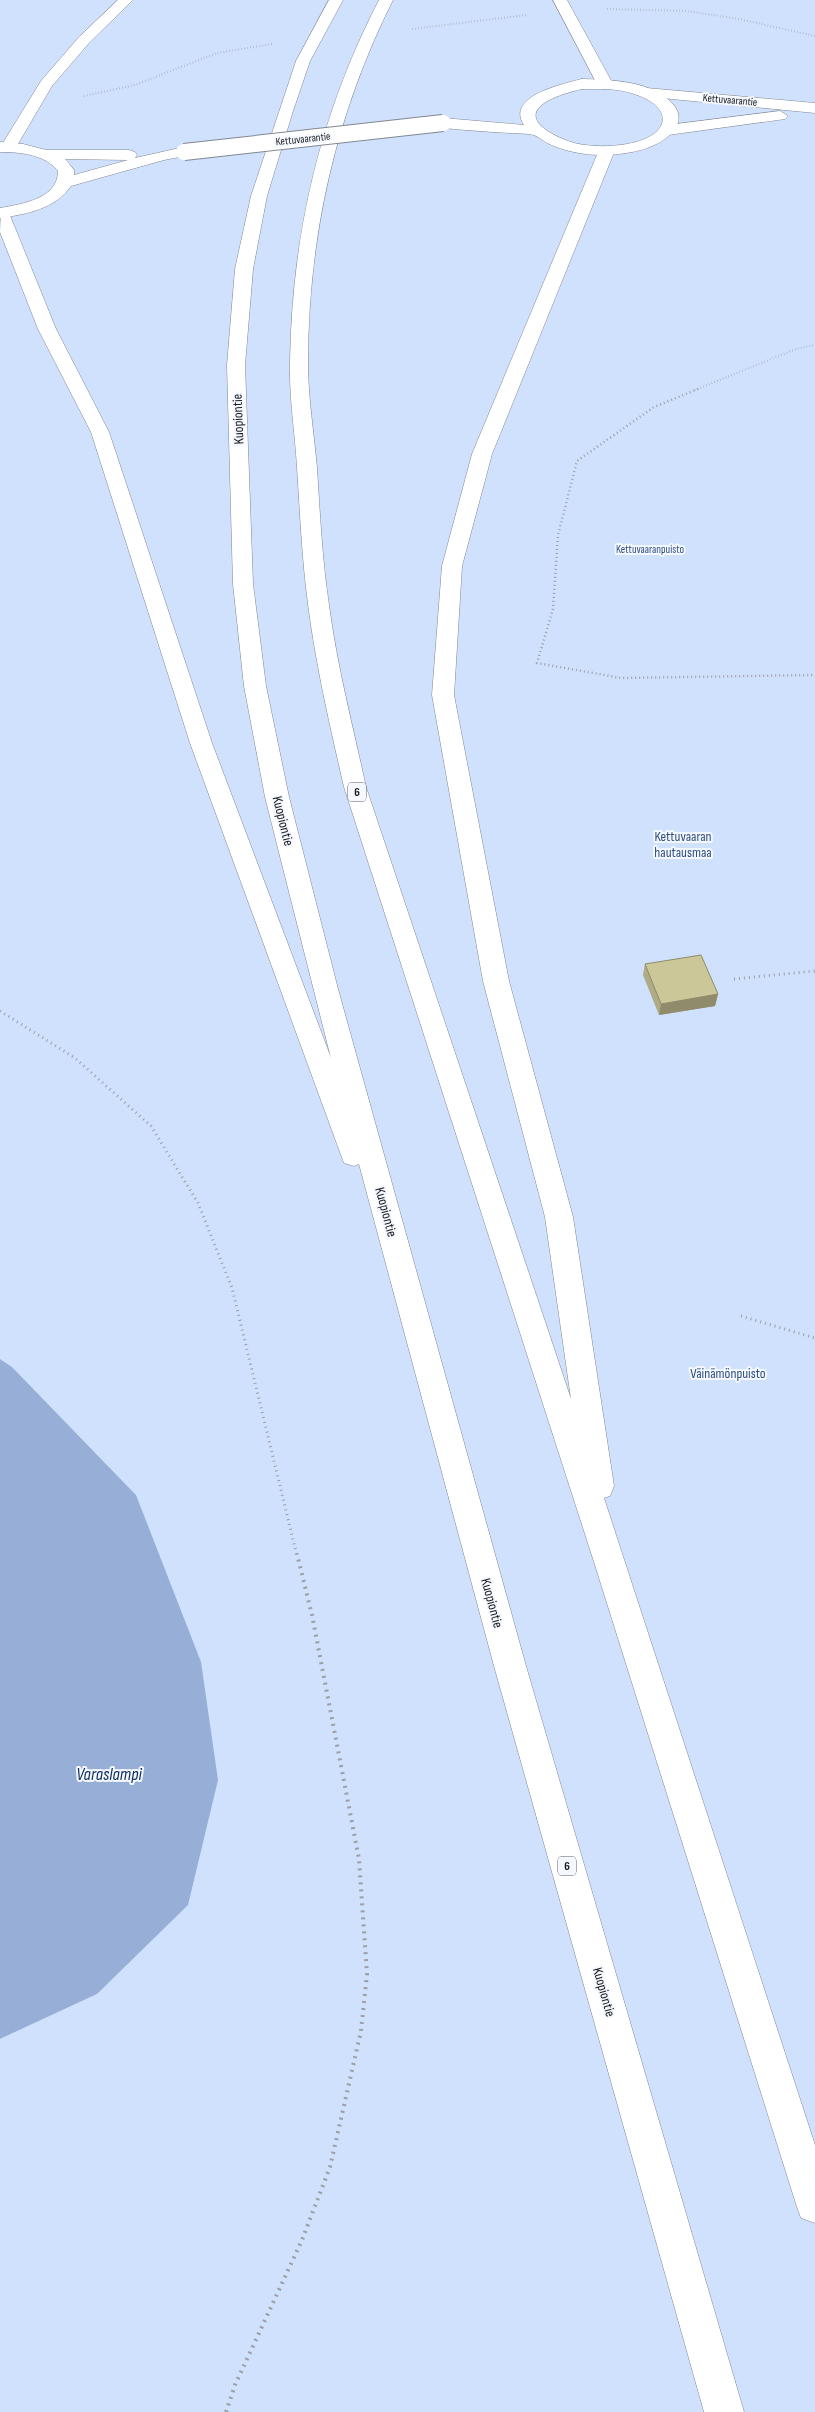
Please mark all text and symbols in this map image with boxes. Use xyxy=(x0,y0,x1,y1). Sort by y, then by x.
street label: Kettuvaarantie xyxy=(702,91,758,109)
street label: Kettuvaarantie xyxy=(275,130,331,148)
street label: Kuopiontie xyxy=(229,393,247,445)
park label: Kettuvaaranpuisto xyxy=(616,543,684,556)
road number: 6 xyxy=(348,782,366,802)
street label: Kuopiontie xyxy=(269,794,297,848)
park label: Kettuvaaran hautausmaa xyxy=(654,828,712,861)
street label: Kuopiontie xyxy=(371,1185,401,1239)
park label: Väinämönpuisto xyxy=(690,1365,766,1382)
street label: Kuopiontie xyxy=(477,1576,507,1630)
water label: Varaslampi xyxy=(76,1764,142,1785)
road number: 6 xyxy=(558,1856,576,1875)
street label: Kuopiontie xyxy=(589,1965,619,2019)

